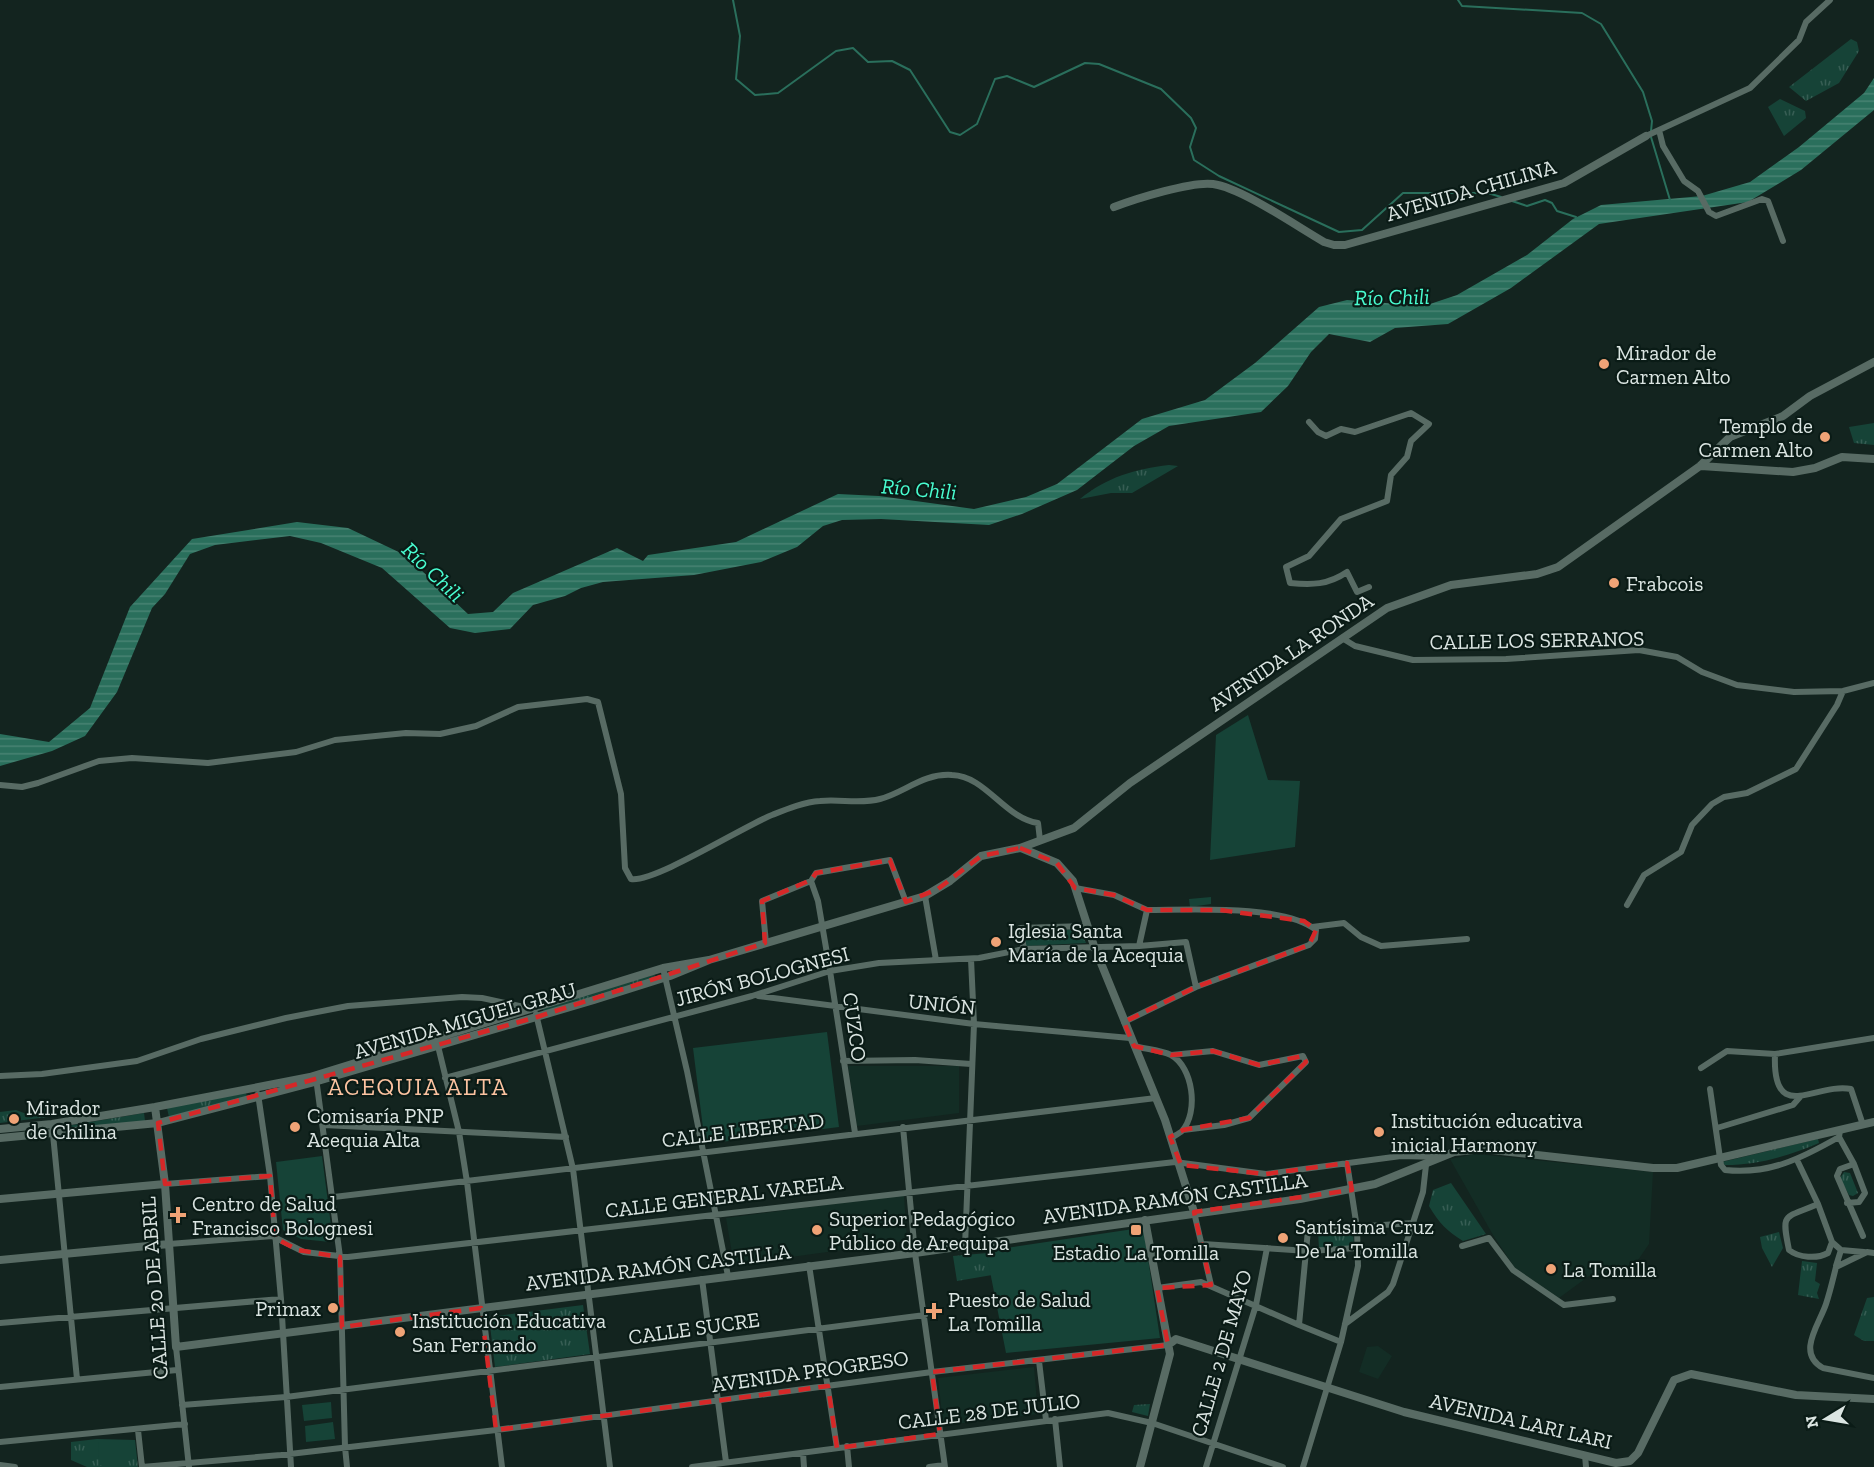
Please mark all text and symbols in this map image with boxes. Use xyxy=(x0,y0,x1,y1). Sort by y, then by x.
street label: AVENIDA CHILINA xyxy=(1383,154,1559,226)
water label: Río Chili xyxy=(1354,283,1430,311)
place label: Mirador de Carmen Alto xyxy=(1616,340,1730,389)
marker: Mirador de Carmen Alto xyxy=(1597,357,1611,371)
place label: Templo de Carmen Alto xyxy=(1699,413,1813,462)
marker: Templo de Carmen Alto xyxy=(1818,430,1832,444)
water label: Río Chili xyxy=(880,472,958,506)
water label: Río Chili xyxy=(396,536,470,608)
place label: Frabcois xyxy=(1626,571,1703,596)
marker: Frabcois xyxy=(1607,576,1621,590)
street label: AVENIDA LA RONDA xyxy=(1204,588,1378,716)
street label: CALLE LOS SERRANOS xyxy=(1429,626,1645,654)
place label: Iglesia Santa María de la Acequia xyxy=(1008,918,1184,967)
marker: Iglesia Santa María de la Acequia xyxy=(989,935,1003,949)
street label: JIRÓN BOLOGNESI xyxy=(672,941,852,1011)
street label: AVENIDA MIGUEL GRAU xyxy=(351,976,579,1064)
street label: UNIÓN xyxy=(907,988,977,1020)
street label: CUZCO xyxy=(838,991,872,1063)
district label: ACEQUIA ALTA xyxy=(328,1072,508,1101)
place label: Mirador de Chilina xyxy=(26,1095,117,1144)
place label: Comisaría PNP Acequia Alta xyxy=(307,1103,444,1152)
street label: CALLE LIBERTAD xyxy=(660,1108,826,1152)
place label: Institución educativa inicial Harmony xyxy=(1391,1108,1583,1157)
marker: Mirador de Chilina xyxy=(7,1112,21,1126)
marker: Comisaría PNP Acequia Alta xyxy=(288,1120,302,1134)
marker: Institución educativa inicial Harmony xyxy=(1372,1125,1386,1139)
street label: AVENIDA RAMÓN CASTILLA xyxy=(1041,1167,1309,1229)
street label: CALLE GENERAL VARELA xyxy=(604,1169,845,1223)
place label: Centro de Salud Francisco Bolognesi xyxy=(192,1191,373,1240)
street label: CALLE 20 DE ABRIL xyxy=(135,1195,173,1380)
marker: Centro de Salud Francisco Bolognesi xyxy=(169,1206,187,1224)
place label: Superior Pedagógico Público de Arequipa xyxy=(829,1206,1015,1255)
place label: Santísima Cruz De La Tomilla xyxy=(1295,1214,1434,1263)
marker: Superior Pedagógico Público de Arequipa xyxy=(810,1223,824,1237)
marker: Estadio La Tomilla xyxy=(1129,1223,1143,1237)
marker: Santísima Cruz De La Tomilla xyxy=(1276,1231,1290,1245)
street label: AVENIDA RAMÓN CASTILLA xyxy=(524,1238,792,1296)
place label: Estadio La Tomilla xyxy=(1053,1240,1219,1265)
place label: La Tomilla xyxy=(1563,1257,1657,1282)
marker: La Tomilla xyxy=(1544,1262,1558,1276)
street label: CALLE 2 DE MAYO xyxy=(1185,1267,1257,1439)
place label: Puesto de Salud La Tomilla xyxy=(948,1287,1091,1336)
place label: Primax xyxy=(255,1296,321,1321)
marker: Primax xyxy=(326,1301,340,1315)
marker: Puesto de Salud La Tomilla xyxy=(925,1302,943,1320)
street label: CALLE SUCRE xyxy=(627,1306,761,1350)
place label: Institución Educativa San Fernando xyxy=(412,1308,606,1357)
marker: Institución Educativa San Fernando xyxy=(393,1325,407,1339)
street label: AVENIDA PROGRESO xyxy=(710,1345,910,1397)
street label: CALLE 28 DE JULIO xyxy=(897,1387,1081,1435)
street label: AVENIDA LARI LARI xyxy=(1427,1388,1615,1454)
north arrow xyxy=(1796,1389,1856,1449)
text: N xyxy=(1801,1414,1822,1430)

